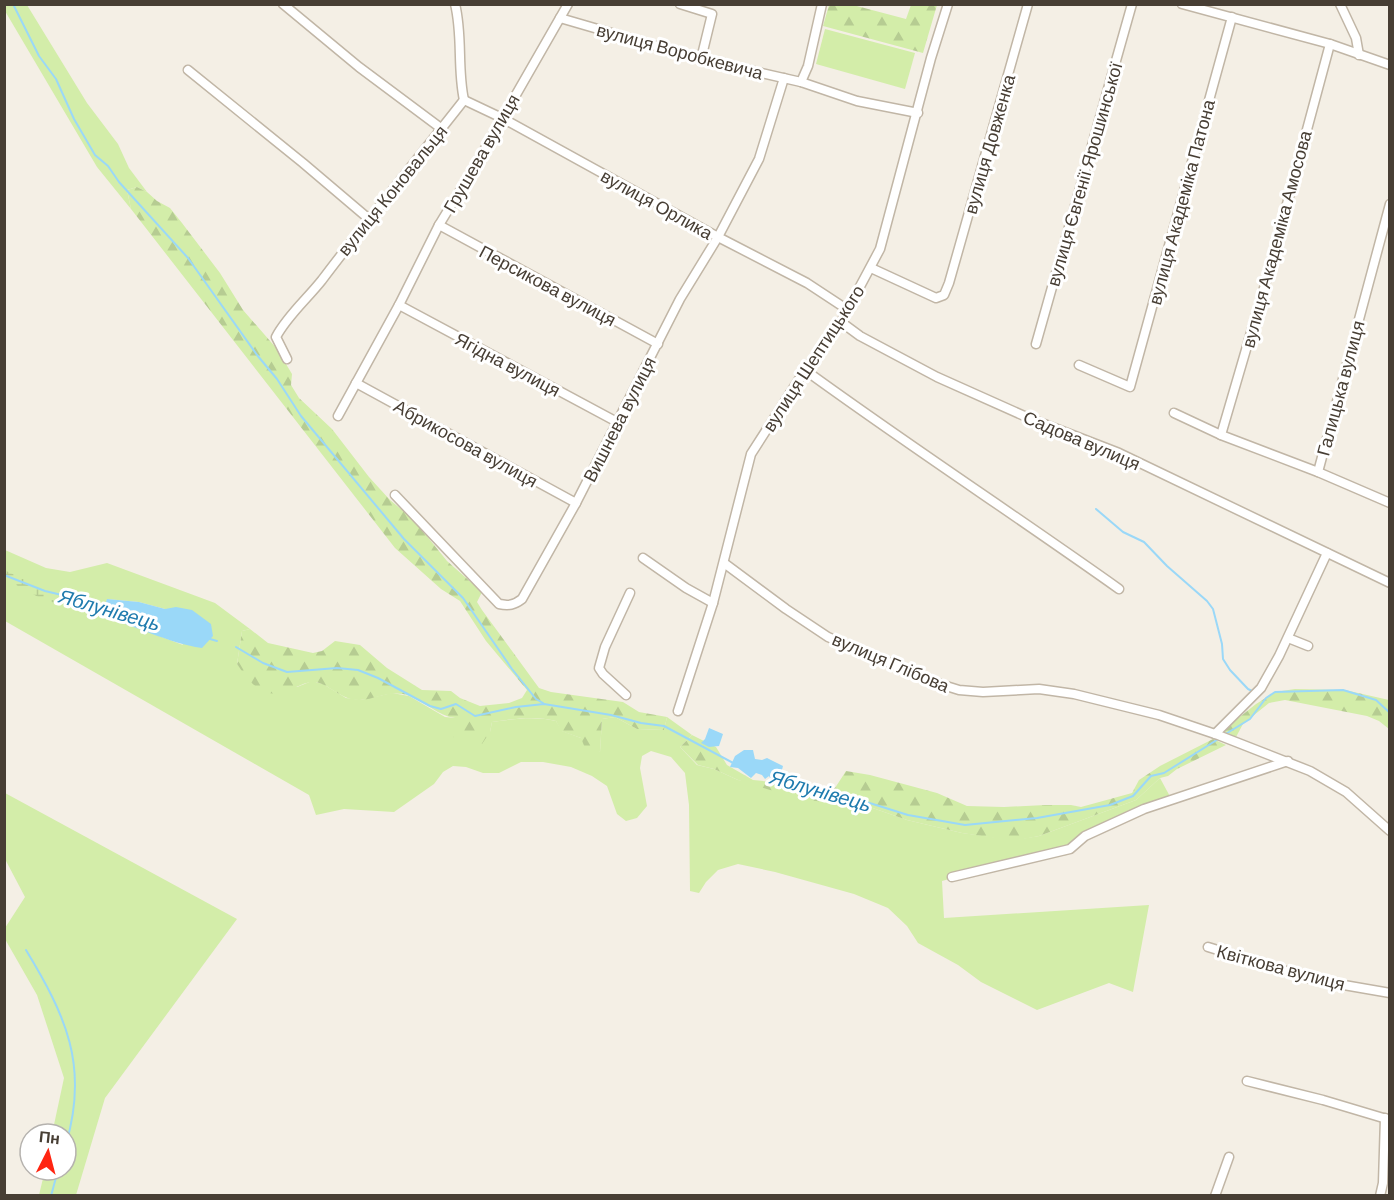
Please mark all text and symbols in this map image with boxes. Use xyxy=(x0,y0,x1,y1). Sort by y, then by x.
street label: вулиця Воробкевича xyxy=(594,18,767,84)
street label: вулиця Євгенії Ярошинської xyxy=(1041,59,1127,289)
street label: вулиця Довженка xyxy=(959,71,1020,216)
street label: Грушева вулиця xyxy=(438,90,524,216)
street label: вулиця Академіка Патона xyxy=(1143,96,1219,307)
street label: вулиця Коновальця xyxy=(333,120,451,260)
street label: вулиця Академіка Амосова xyxy=(1236,127,1316,350)
street label: вулиця Орлика xyxy=(597,164,718,244)
street label: Персикова вулиця xyxy=(476,240,620,330)
street label: вулиця Шептицького xyxy=(757,281,869,435)
street label: Галицька вулиця xyxy=(1311,318,1369,458)
street label: Ягідна вулиця xyxy=(452,327,564,401)
street label: Вишнева вулиця xyxy=(578,353,660,485)
street label: Абрикосова вулиця xyxy=(390,394,542,492)
street label: Садова вулиця xyxy=(1020,405,1144,475)
water label: Яблунівець xyxy=(56,583,163,635)
street label: вулиця Глібова xyxy=(829,627,954,697)
water label: Яблунівець xyxy=(767,764,874,816)
street label: Квіткова вулиця xyxy=(1215,939,1347,995)
north arrow xyxy=(18,1122,78,1182)
text: Пн xyxy=(38,1126,61,1147)

